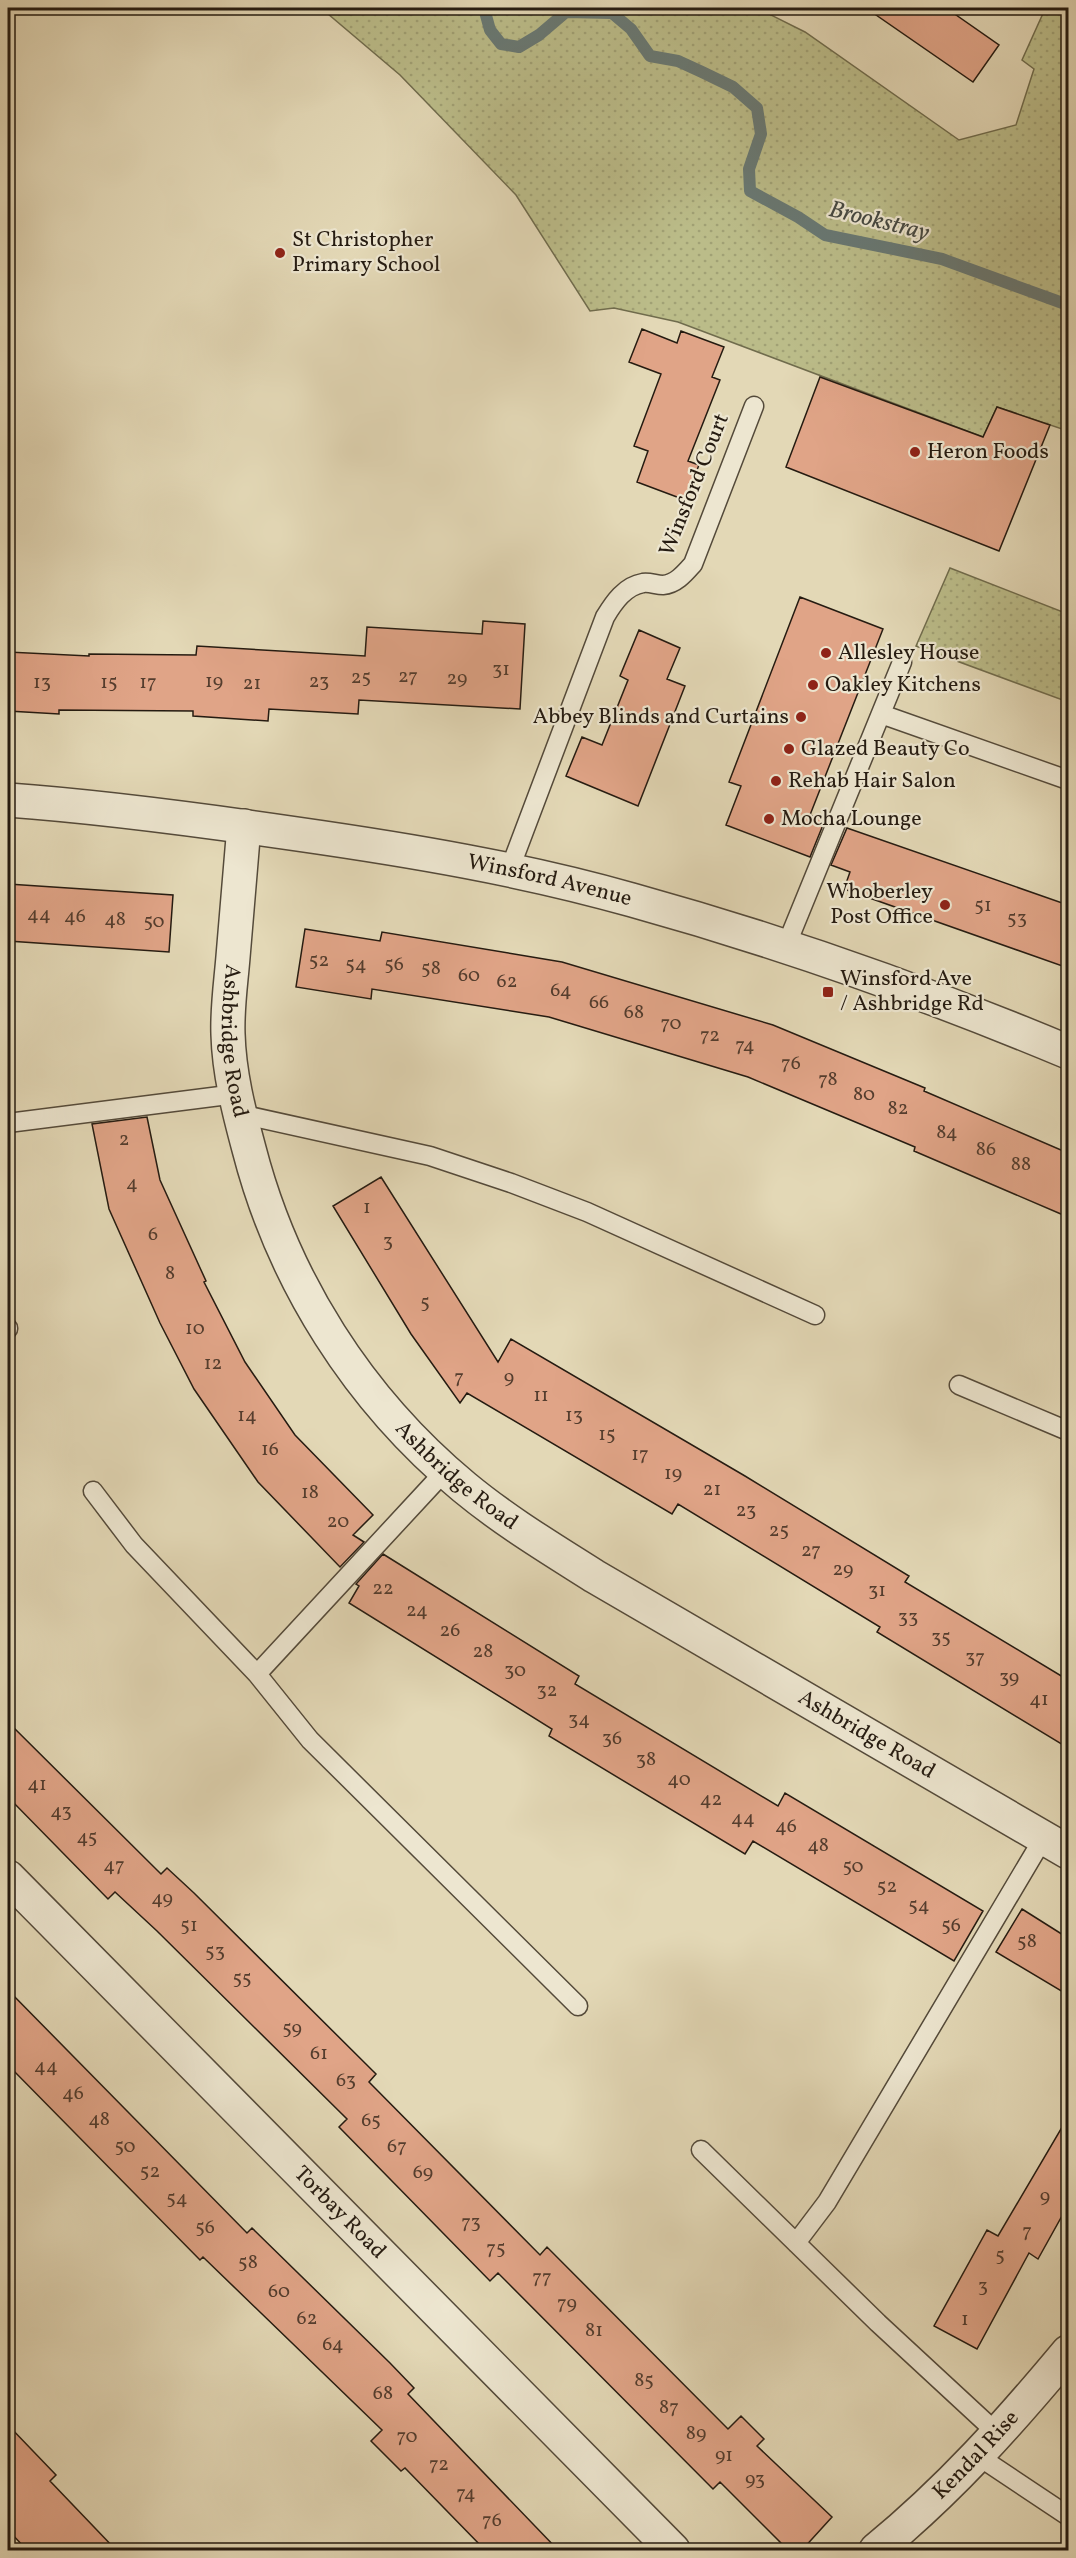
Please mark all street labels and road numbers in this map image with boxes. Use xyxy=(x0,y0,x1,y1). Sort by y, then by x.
street label: Winsford Court xyxy=(652,409,738,561)
street label: Winsford Avenue xyxy=(465,847,635,915)
street label: Ashbridge Road xyxy=(212,963,256,1121)
street label: Ashbridge Road xyxy=(387,1414,524,1538)
street label: Ashbridge Road xyxy=(792,1683,941,1787)
street label: Torbay Road xyxy=(287,2159,393,2266)
street label: Kendal Rise xyxy=(926,2404,1027,2507)

